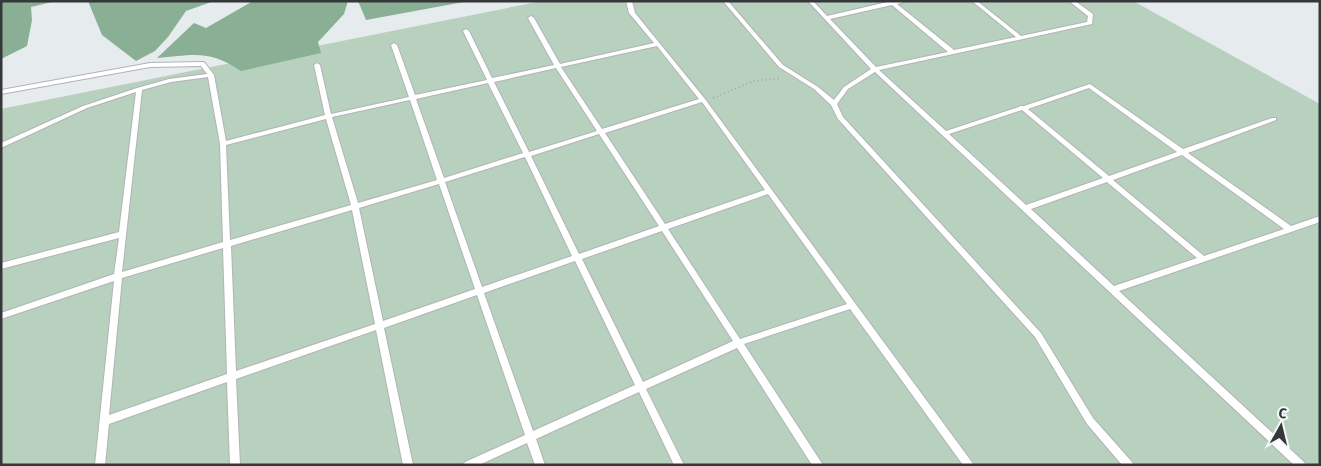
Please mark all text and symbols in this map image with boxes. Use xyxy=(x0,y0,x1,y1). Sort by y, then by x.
north arrow xyxy=(1256,401,1306,451)
text: С xyxy=(1278,405,1288,423)

